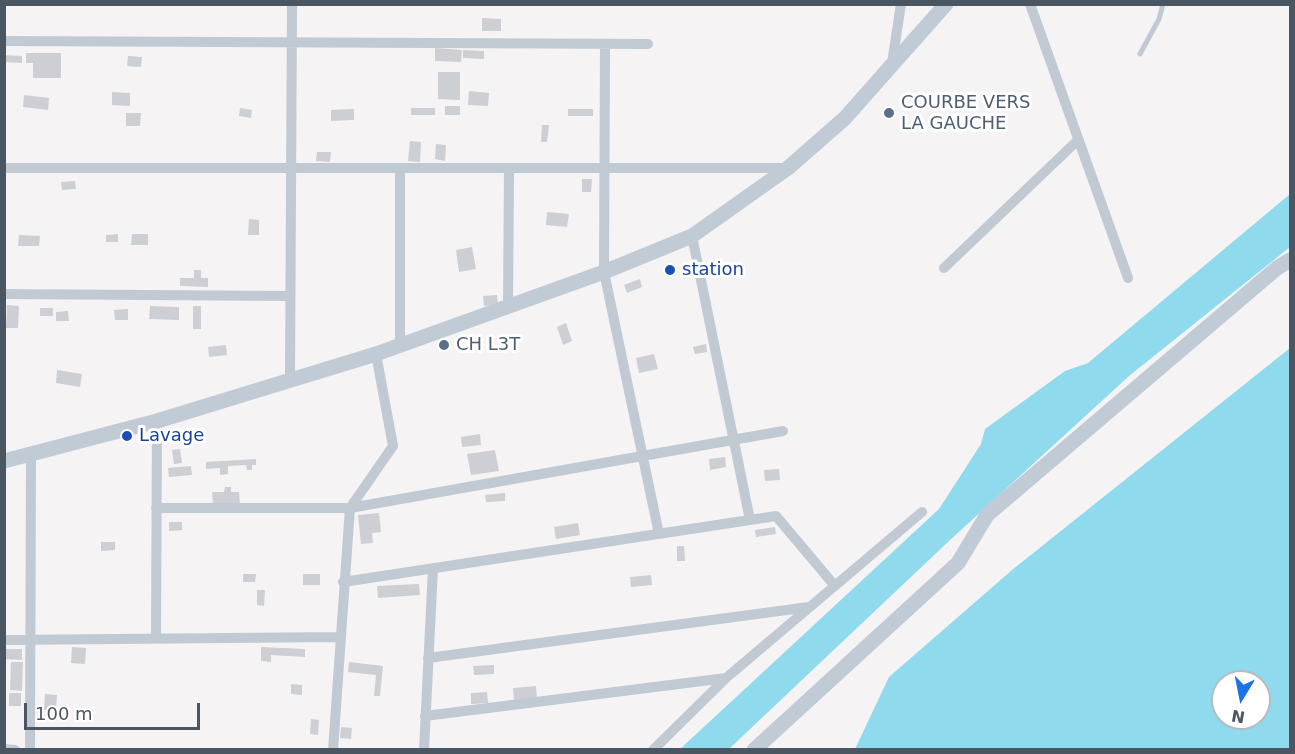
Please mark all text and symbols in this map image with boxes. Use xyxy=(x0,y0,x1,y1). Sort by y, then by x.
place label: COURBE VERS LA GAUCHE xyxy=(901,92,1030,134)
marker: COURBE VERS LA GAUCHE xyxy=(882,106,896,120)
place label: station xyxy=(682,259,744,281)
marker: station xyxy=(663,263,677,277)
place label: CH L3T xyxy=(456,334,520,356)
marker: CH L3T xyxy=(437,338,451,352)
place label: Lavage xyxy=(139,425,204,447)
marker: Lavage xyxy=(120,429,134,443)
north arrow xyxy=(1211,670,1271,730)
scale bar xyxy=(27,691,202,729)
text: 100 m xyxy=(35,703,93,724)
text: N xyxy=(1230,706,1246,727)

